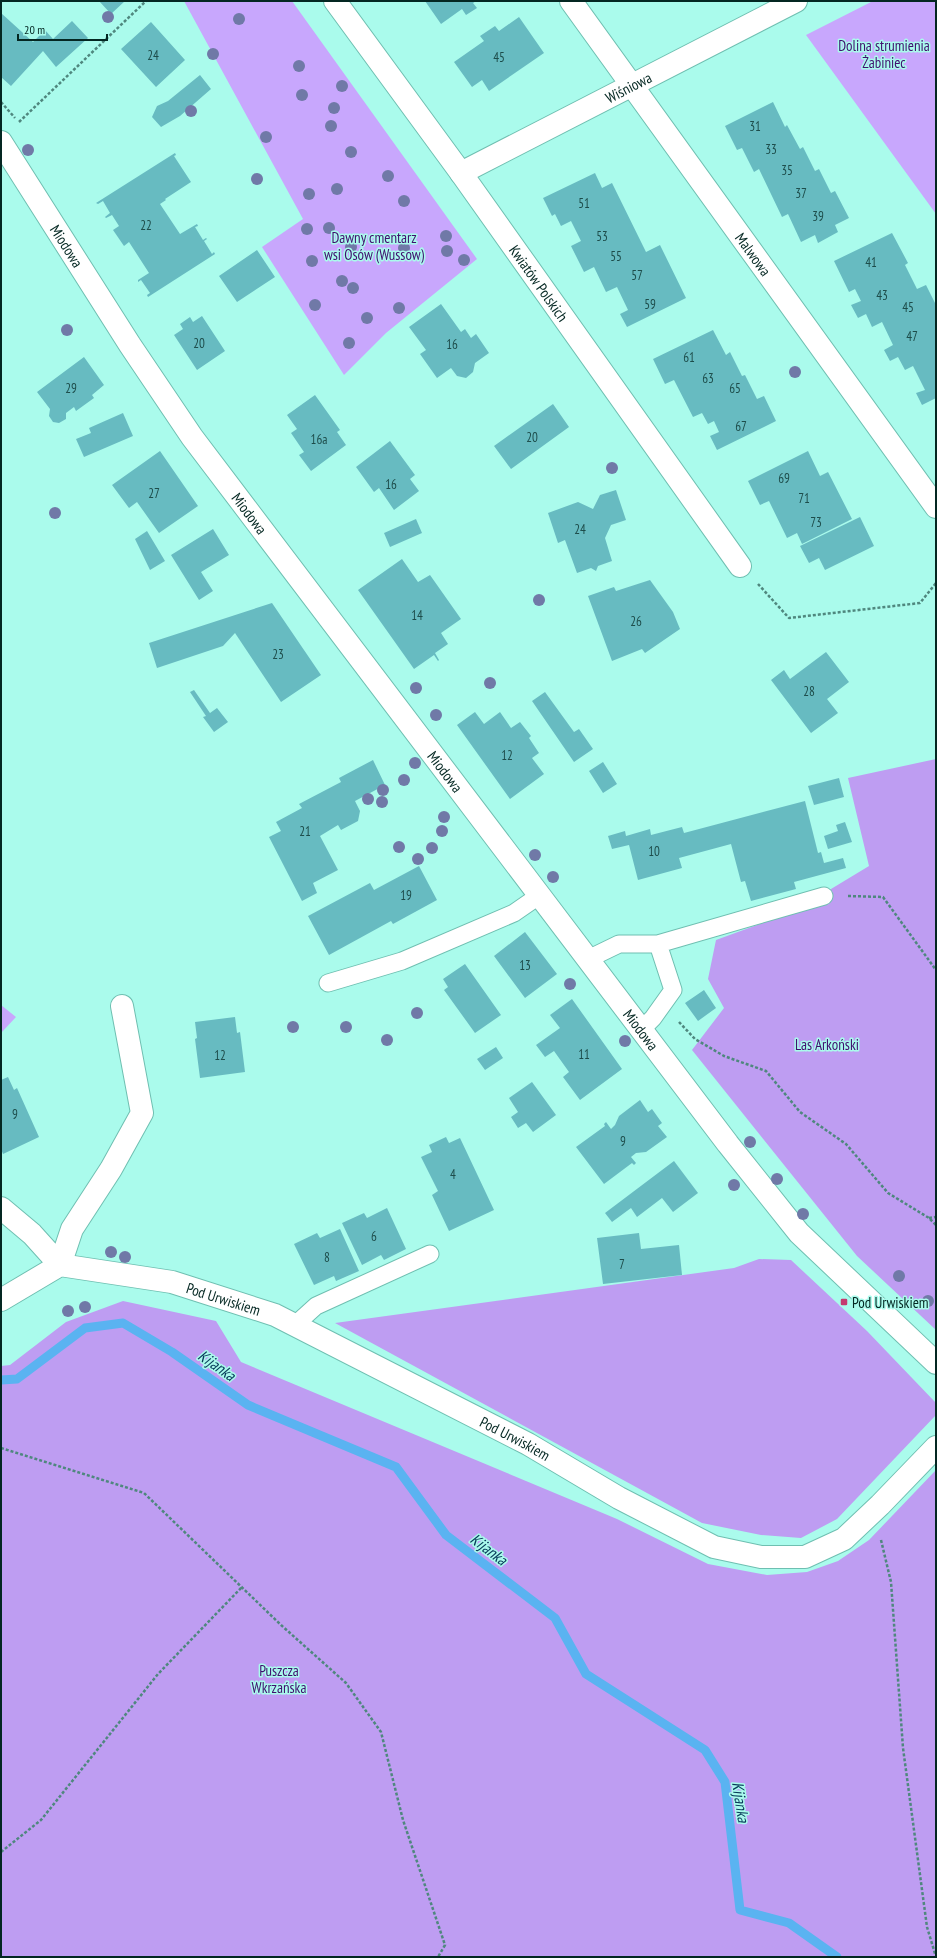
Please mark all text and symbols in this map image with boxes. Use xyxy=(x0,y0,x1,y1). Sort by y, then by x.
scale bar xyxy=(18,16,107,42)
text: 20 m xyxy=(24,22,45,37)
park label: Dolina strumienia Żabiniec xyxy=(838,36,930,72)
house number: 24 xyxy=(147,47,159,64)
house number: 45 xyxy=(493,49,505,66)
street label: Wiśniowa xyxy=(602,67,655,107)
house number: 31 xyxy=(749,118,761,135)
house number: 33 xyxy=(765,141,777,158)
house number: 35 xyxy=(781,162,793,179)
house number: 37 xyxy=(795,185,807,202)
house number: 51 xyxy=(578,195,590,212)
house number: 39 xyxy=(812,208,824,225)
house number: 22 xyxy=(140,217,152,234)
street label: Miodowa xyxy=(46,221,88,271)
park label: Dawny cmentarz wsi Osów (Wussow) xyxy=(324,228,425,264)
house number: 53 xyxy=(596,228,608,245)
street label: Malwowa xyxy=(731,229,776,279)
street label: Kwiatów Polskich xyxy=(505,241,573,325)
house number: 55 xyxy=(610,248,622,265)
house number: 41 xyxy=(865,254,877,271)
house number: 57 xyxy=(631,267,643,284)
house number: 43 xyxy=(876,287,888,304)
house number: 59 xyxy=(644,296,656,313)
house number: 45 xyxy=(902,299,914,316)
house number: 47 xyxy=(906,328,918,345)
house number: 20 xyxy=(193,335,205,352)
house number: 16 xyxy=(446,336,458,353)
house number: 61 xyxy=(683,349,695,366)
house number: 63 xyxy=(702,370,714,387)
house number: 29 xyxy=(65,380,77,397)
house number: 65 xyxy=(729,380,741,397)
house number: 67 xyxy=(735,418,747,435)
house number: 20 xyxy=(526,429,538,446)
house number: 16a xyxy=(311,431,327,448)
house number: 69 xyxy=(778,470,790,487)
house number: 16 xyxy=(385,476,397,493)
house number: 27 xyxy=(148,485,160,502)
street label: Miodowa xyxy=(228,489,272,538)
house number: 71 xyxy=(798,490,810,507)
house number: 73 xyxy=(810,514,822,531)
house number: 24 xyxy=(574,521,586,538)
house number: 14 xyxy=(411,607,423,624)
house number: 26 xyxy=(630,613,642,630)
house number: 23 xyxy=(272,646,284,663)
house number: 28 xyxy=(803,683,815,700)
street label: Miodowa xyxy=(424,747,467,796)
house number: 12 xyxy=(501,747,513,764)
house number: 21 xyxy=(299,823,311,840)
house number: 10 xyxy=(648,843,660,860)
house number: 19 xyxy=(400,887,412,904)
house number: 13 xyxy=(519,957,531,974)
street label: Miodowa xyxy=(619,1005,663,1054)
park label: Las Arkoński xyxy=(795,1035,859,1054)
house number: 11 xyxy=(578,1046,590,1063)
house number: 12 xyxy=(214,1047,226,1064)
house number: 9 xyxy=(12,1106,18,1123)
house number: 9 xyxy=(620,1133,626,1150)
house number: 4 xyxy=(450,1166,456,1183)
house number: 6 xyxy=(371,1228,377,1245)
house number: 8 xyxy=(324,1249,330,1266)
house number: 7 xyxy=(619,1256,625,1273)
street label: Pod Urwiskiem xyxy=(184,1278,263,1319)
place label: Pod Urwiskiem xyxy=(852,1293,929,1312)
marker: Pod Urwiskiem xyxy=(839,1297,849,1307)
water label: Kijanka xyxy=(195,1345,241,1386)
street label: Pod Urwiskiem xyxy=(477,1412,554,1465)
water label: Kijanka xyxy=(467,1529,513,1570)
park label: Puszcza Wkrzańska xyxy=(252,1661,306,1697)
water label: Kijanka xyxy=(728,1780,754,1825)

